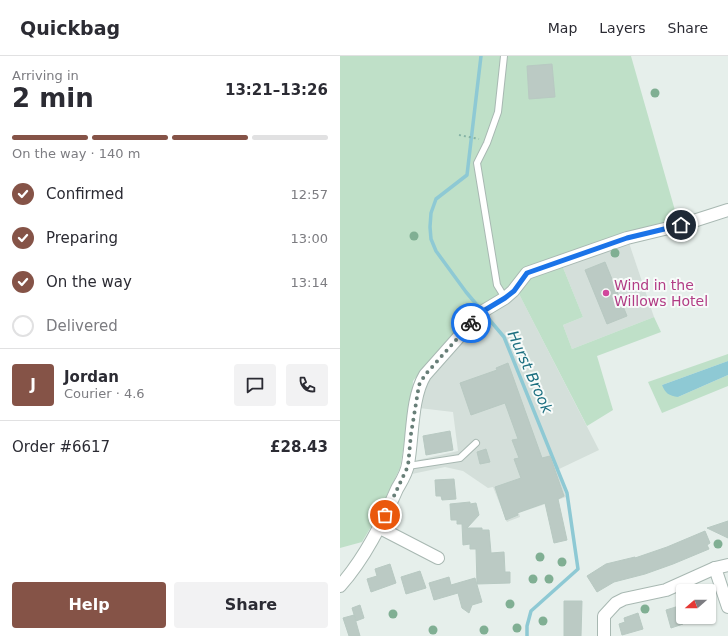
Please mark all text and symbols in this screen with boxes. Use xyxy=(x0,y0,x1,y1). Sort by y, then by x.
text: Quickbag xyxy=(20,17,120,39)
text: Map xyxy=(548,20,577,36)
text: Layers xyxy=(599,20,646,36)
text: Share xyxy=(668,20,708,36)
text: Arriving in xyxy=(12,68,79,83)
text: 13:21–13:26 xyxy=(225,81,328,99)
text: 2 min xyxy=(12,83,94,113)
text: On the way · 140 m xyxy=(12,146,140,161)
icon: check xyxy=(12,183,34,205)
text: Confirmed xyxy=(46,185,124,203)
text: 12:57 xyxy=(291,187,328,202)
pin xyxy=(664,208,698,242)
icon: home xyxy=(670,214,692,236)
icon: check xyxy=(12,227,34,249)
text: Preparing xyxy=(46,229,118,247)
text: 13:00 xyxy=(291,231,328,246)
icon: check xyxy=(12,271,34,293)
text: On the way xyxy=(46,273,132,291)
text: 13:14 xyxy=(291,275,328,290)
place label: Wind in the Willows Hotel xyxy=(614,277,708,309)
marker: Wind in the Willows Hotel xyxy=(601,288,611,298)
courier xyxy=(451,303,491,343)
icon: bike xyxy=(460,312,482,334)
text: Delivered xyxy=(46,317,118,335)
water label: Hurst Brook xyxy=(504,328,557,417)
button: chat xyxy=(234,364,276,406)
button: phone xyxy=(286,364,328,406)
text: Jordan xyxy=(64,368,119,386)
text: J xyxy=(30,376,36,394)
text: Courier · 4.6 xyxy=(64,386,145,401)
text: Order #6617 xyxy=(12,438,110,456)
text: £28.43 xyxy=(270,438,328,456)
pin xyxy=(368,498,402,532)
icon: bag xyxy=(374,504,396,526)
button: Help xyxy=(12,582,166,628)
button: Share xyxy=(174,582,328,628)
north arrow xyxy=(676,584,716,624)
map controls xyxy=(676,584,716,624)

